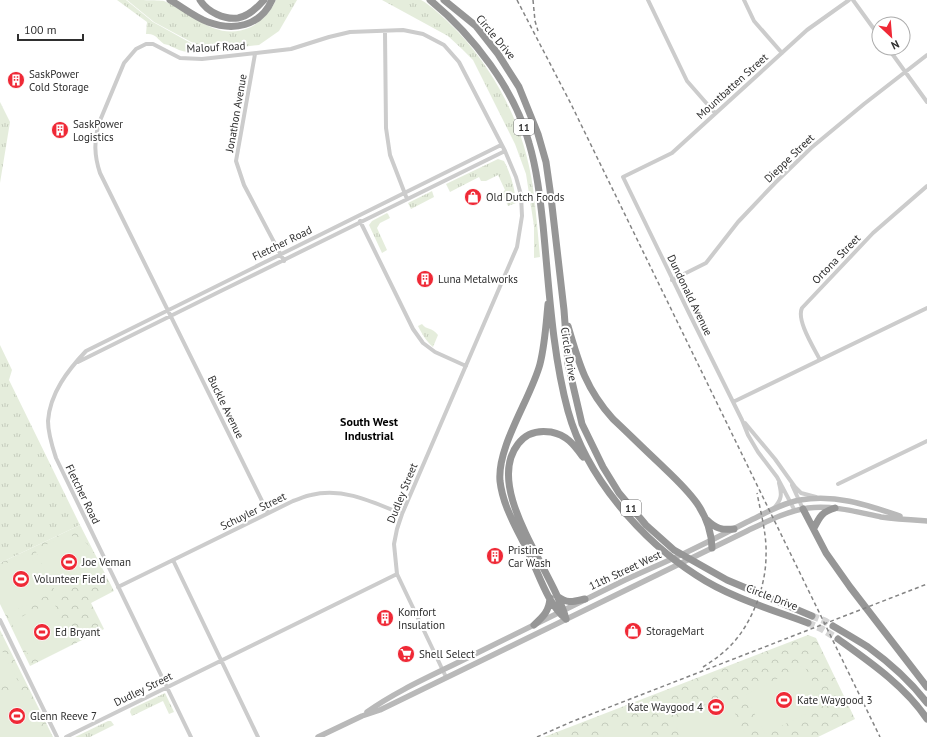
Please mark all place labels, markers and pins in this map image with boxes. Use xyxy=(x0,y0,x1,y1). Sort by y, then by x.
place label: SaskPower Cold Storage xyxy=(29,67,89,94)
building icon: SaskPower Cold Storage xyxy=(6,70,26,90)
place label: SaskPower Logistics xyxy=(73,117,123,144)
building icon: SaskPower Logistics xyxy=(50,120,70,140)
shop icon: Old Dutch Foods xyxy=(463,187,483,207)
place label: Old Dutch Foods xyxy=(486,190,565,204)
building icon: Luna Metalworks xyxy=(415,269,435,289)
place label: Luna Metalworks xyxy=(438,272,518,286)
place label: Pristine Car Wash xyxy=(508,543,551,570)
building icon: Pristine Car Wash xyxy=(485,546,505,566)
sports icon: Joe Veman xyxy=(59,552,79,572)
place label: Joe Veman xyxy=(81,555,131,569)
sports icon: Volunteer Field xyxy=(11,569,31,589)
place label: Volunteer Field xyxy=(33,572,105,586)
place label: Komfort Insulation xyxy=(398,605,445,632)
building icon: Komfort Insulation xyxy=(375,608,395,628)
shop icon: StorageMart xyxy=(623,621,643,641)
sports icon: Ed Bryant xyxy=(32,622,52,642)
place label: StorageMart xyxy=(646,624,704,638)
place label: Ed Bryant xyxy=(55,625,101,639)
supermarket icon: Shell Select xyxy=(396,644,416,664)
place label: Shell Select xyxy=(419,647,475,661)
sports icon: Kate Waygood 3 xyxy=(774,690,794,710)
place label: Kate Waygood 3 xyxy=(797,693,872,707)
sports icon: Kate Waygood 4 xyxy=(706,697,726,717)
place label: Kate Waygood 4 xyxy=(628,700,703,714)
sports icon: Glenn Reeve 7 xyxy=(7,706,27,726)
place label: Glenn Reeve 7 xyxy=(30,709,97,723)

